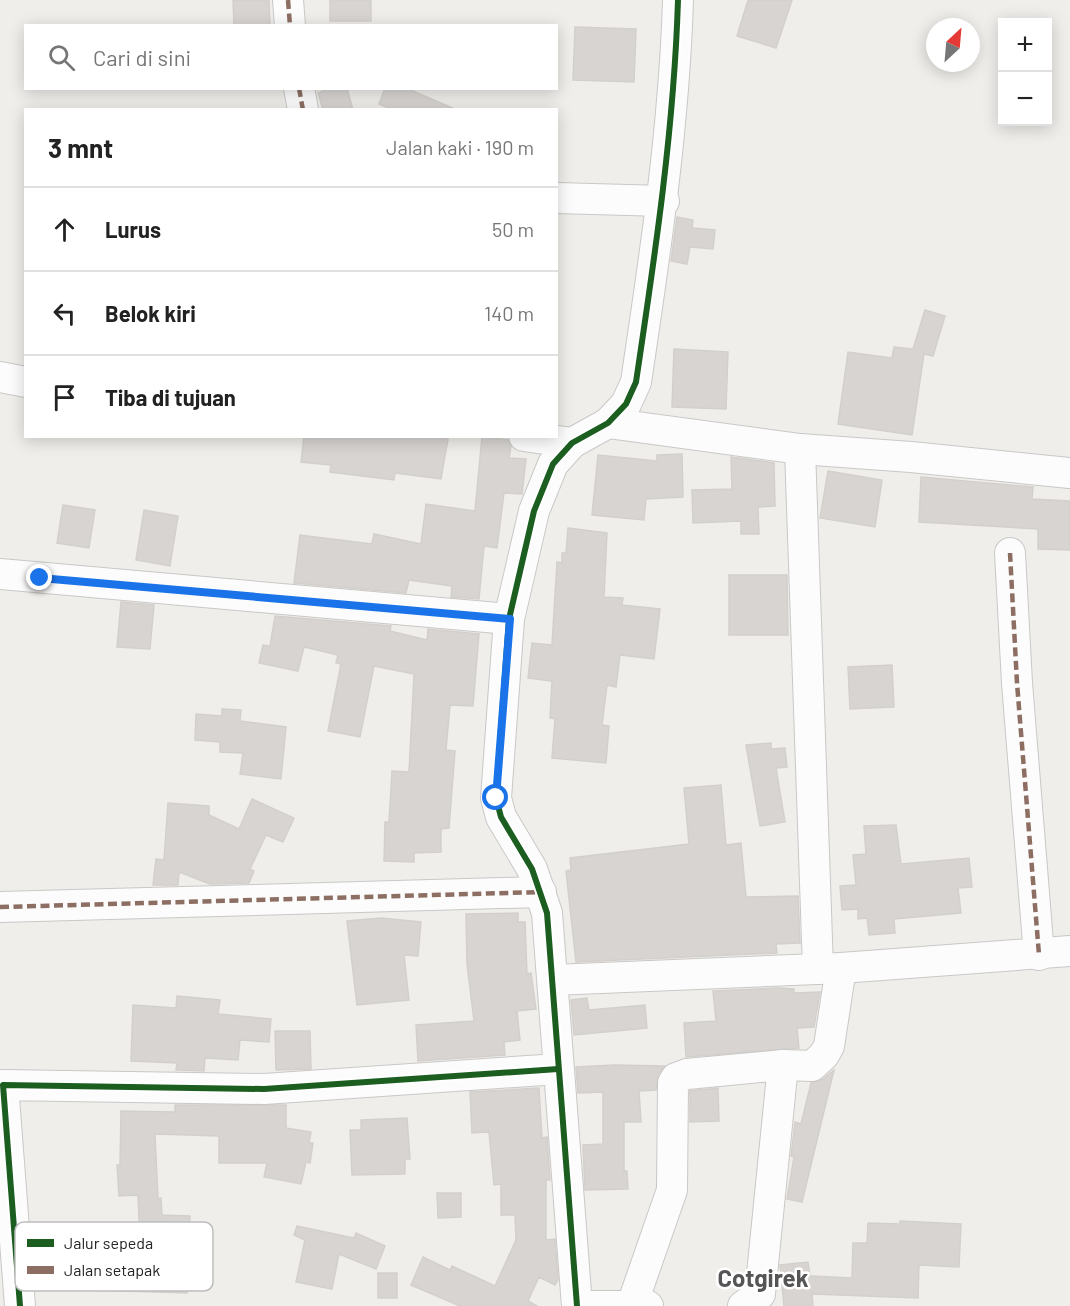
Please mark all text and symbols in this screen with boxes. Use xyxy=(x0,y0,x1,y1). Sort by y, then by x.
north arrow xyxy=(926,18,980,72)
map controls xyxy=(998,18,1052,126)
button: + xyxy=(998,18,1052,72)
search box xyxy=(24,24,558,90)
icon: search xyxy=(45,41,78,74)
text: Cari di sini xyxy=(93,44,191,70)
button: − xyxy=(998,72,1052,126)
text: 3 mnt xyxy=(48,132,113,163)
text: Jalan kaki · 190 m xyxy=(386,135,534,159)
icon: ahead xyxy=(48,213,81,246)
text: Lurus xyxy=(105,216,161,242)
text: 50 m xyxy=(492,217,534,241)
icon: left xyxy=(48,297,81,330)
text: Belok kiri xyxy=(105,300,196,326)
text: 140 m xyxy=(484,301,534,325)
icon: arrive xyxy=(48,381,81,414)
text: Tiba di tujuan xyxy=(105,384,236,410)
route end xyxy=(26,564,52,590)
route start xyxy=(482,784,508,810)
legend xyxy=(15,1222,213,1291)
text: Jalur sepeda xyxy=(64,1233,153,1252)
text: Jalan setapak xyxy=(64,1260,160,1279)
district label: Cotgirek xyxy=(718,1263,809,1292)

